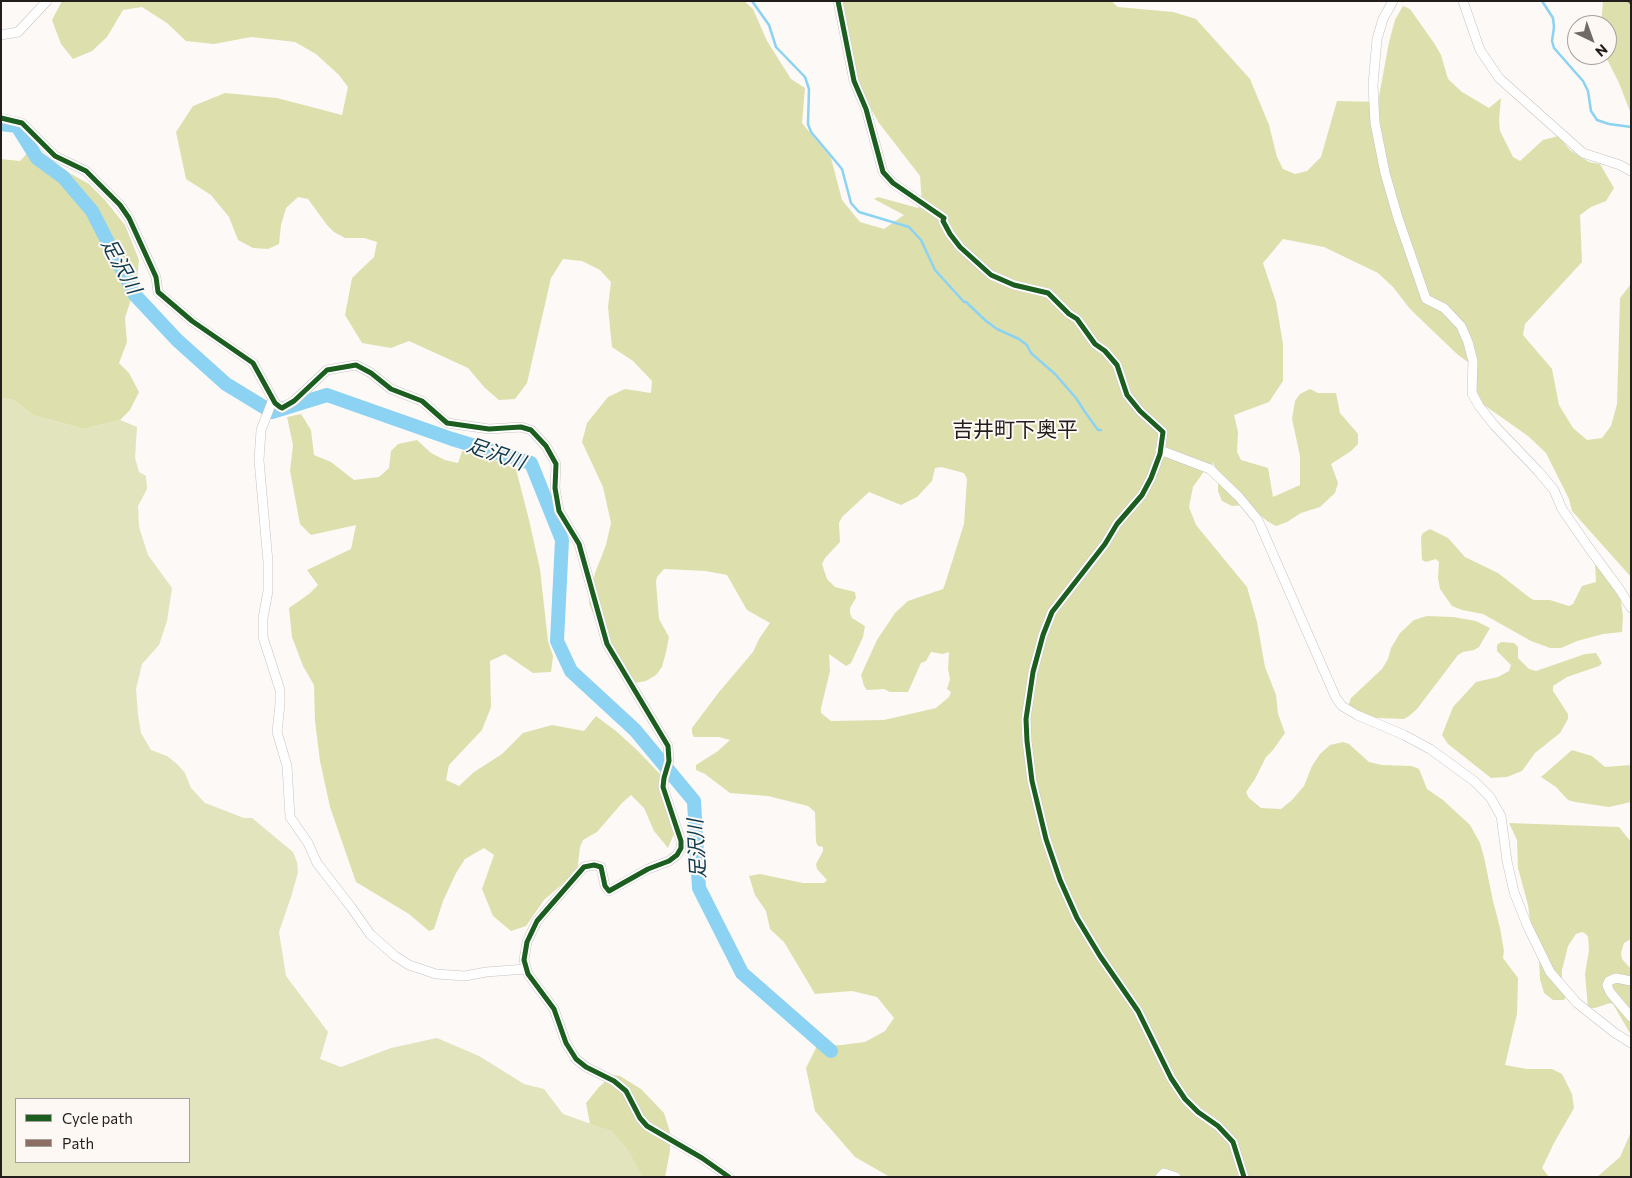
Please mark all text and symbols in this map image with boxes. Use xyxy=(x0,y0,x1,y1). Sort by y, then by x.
north arrow xyxy=(1567,15,1617,65)
text: N xyxy=(1592,41,1611,61)
water label: 足沢川 xyxy=(96,234,146,298)
district label: 吉井町下奥平 xyxy=(952,417,1078,443)
water label: 足沢川 xyxy=(464,433,528,475)
water label: 足沢川 xyxy=(683,818,711,880)
legend xyxy=(15,1098,190,1163)
text: Cycle path xyxy=(62,1109,133,1127)
text: Path xyxy=(62,1134,94,1152)

